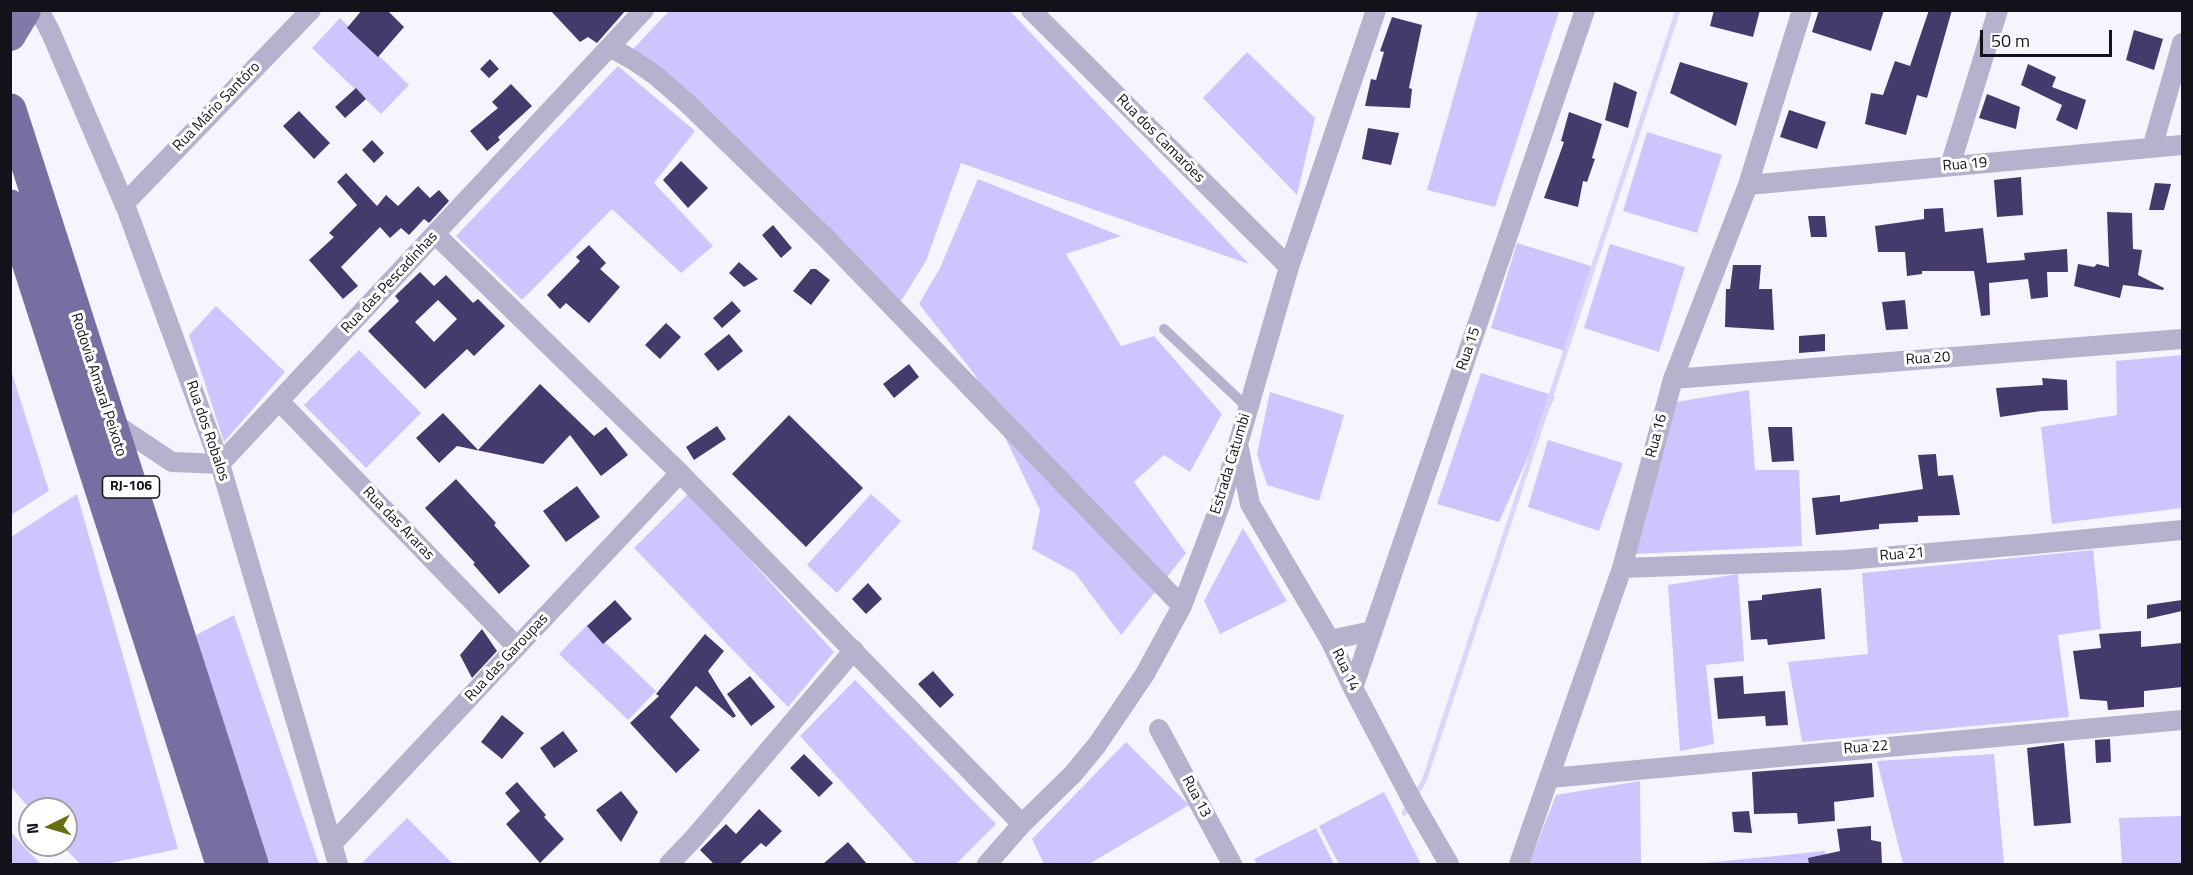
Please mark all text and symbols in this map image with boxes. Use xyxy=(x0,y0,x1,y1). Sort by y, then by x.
scale bar xyxy=(1983,18,2115,56)
text: 50 m xyxy=(1991,27,2030,54)
street label: Rua Mário Santóro xyxy=(170,58,264,156)
street label: Rua dos Camarões xyxy=(1112,91,1208,187)
street label: Rua 19 xyxy=(1942,154,1988,176)
street label: Rua das Pescadinhas xyxy=(338,228,442,338)
street label: Rodovia Amaral Peixoto xyxy=(66,311,130,459)
street label: Rua 15 xyxy=(1453,325,1485,373)
street label: Rua 20 xyxy=(1905,348,1951,370)
street label: Rua dos Robalos xyxy=(181,378,233,484)
street label: Estrada Catumbi xyxy=(1207,411,1255,517)
street label: Rua 16 xyxy=(1643,412,1671,460)
road number: RJ-106 xyxy=(102,476,160,498)
street label: Rua das Araras xyxy=(359,484,437,564)
street label: Rua 21 xyxy=(1879,544,1925,566)
street label: Rua das Garoupas xyxy=(462,610,552,706)
street label: Rua 14 xyxy=(1327,646,1363,694)
street label: Rua 22 xyxy=(1843,737,1889,759)
street label: Rua 13 xyxy=(1178,773,1214,821)
north arrow xyxy=(18,797,78,857)
text: N xyxy=(20,822,44,835)

